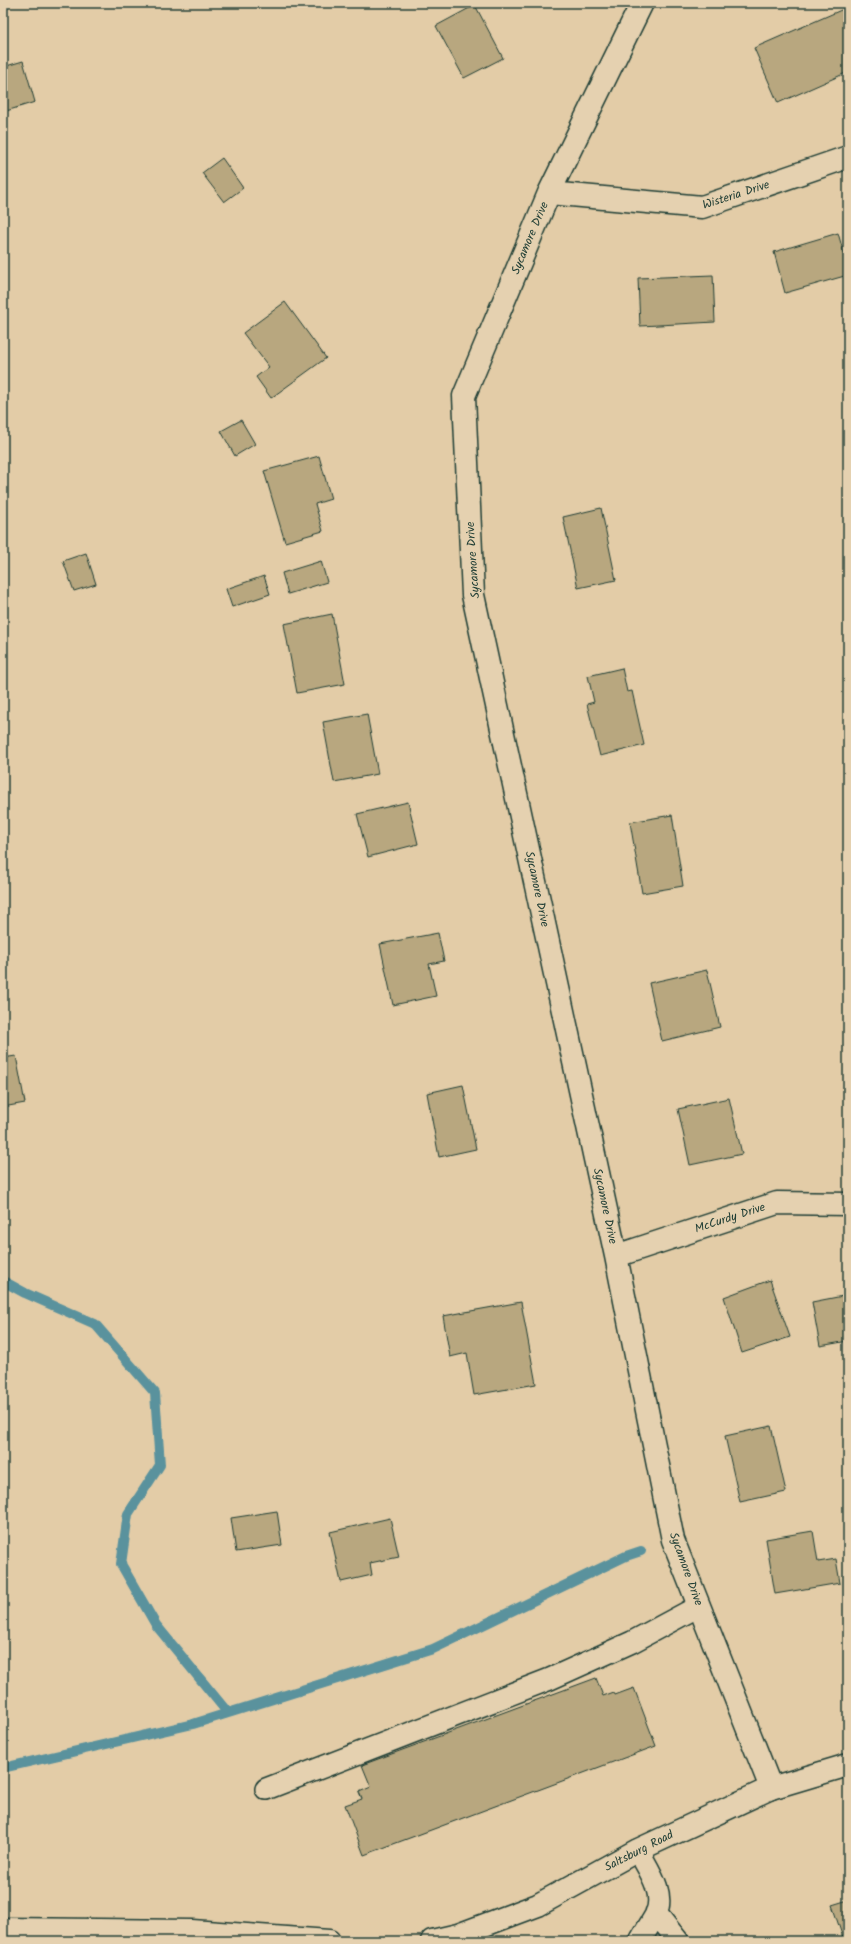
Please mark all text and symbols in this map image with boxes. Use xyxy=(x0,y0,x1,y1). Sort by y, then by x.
street label: Wisteria Drive xyxy=(700,175,773,215)
street label: Sycamore Drive xyxy=(506,198,554,277)
street label: Sycamore Drive xyxy=(461,520,485,599)
street label: Sycamore Drive xyxy=(520,849,554,929)
street label: Sycamore Drive xyxy=(588,1166,622,1246)
street label: McCurdy Drive xyxy=(692,1197,768,1238)
street label: Sycamore Drive xyxy=(664,1529,708,1609)
street label: Saltsburg Road xyxy=(601,1825,678,1877)

